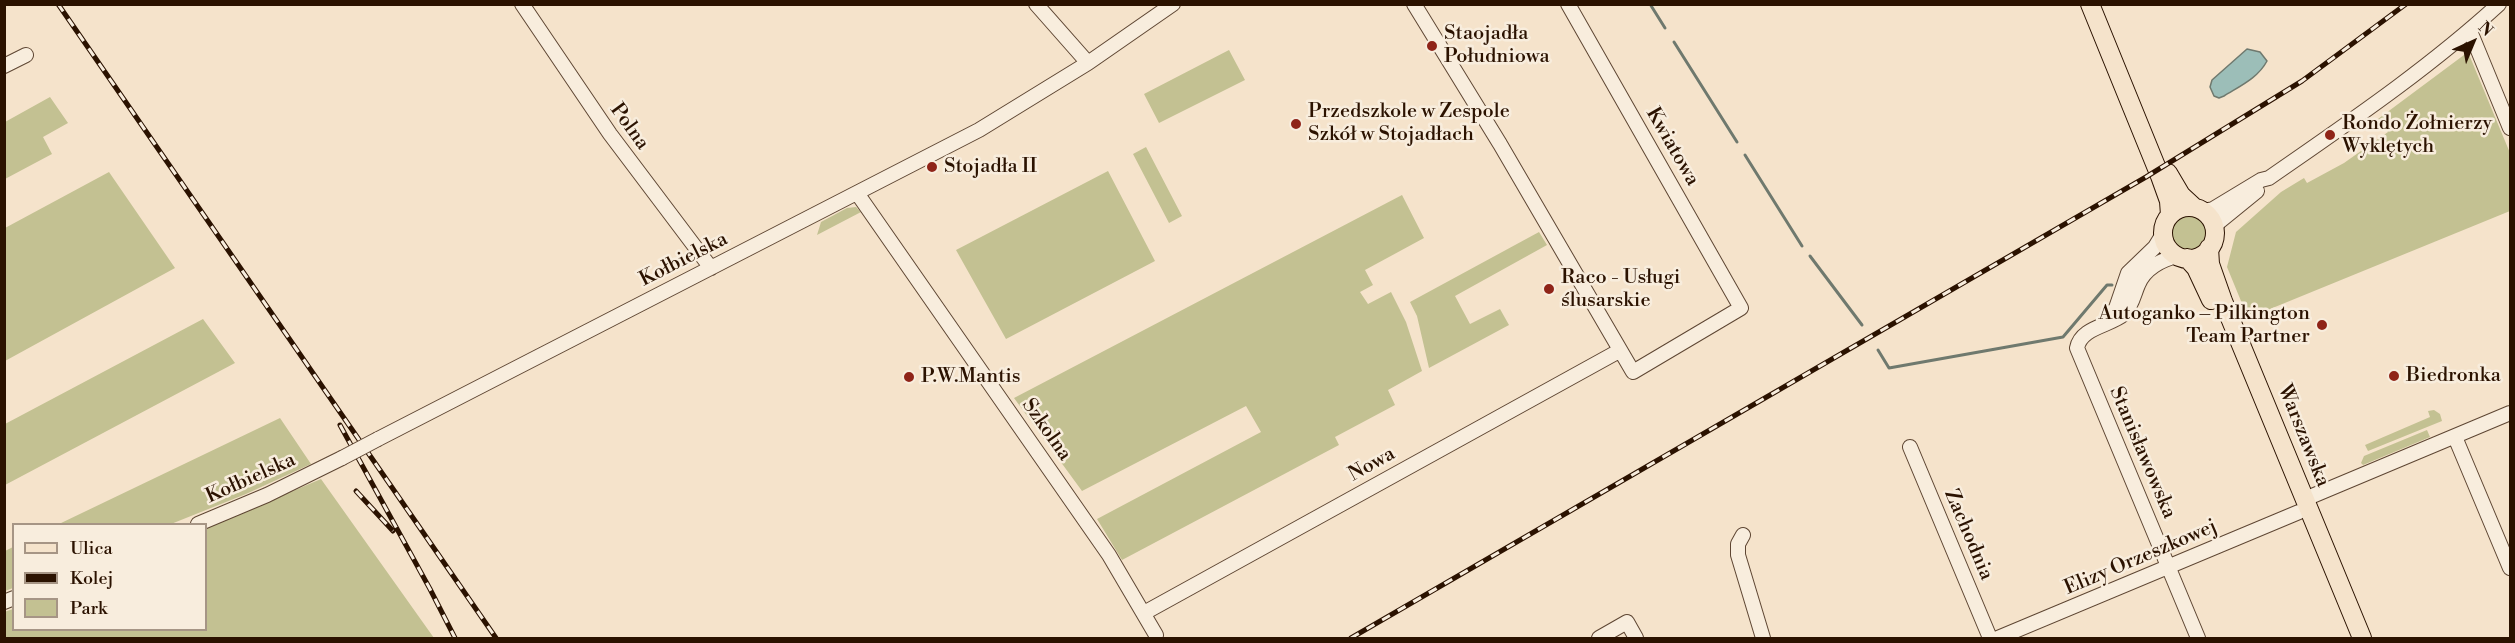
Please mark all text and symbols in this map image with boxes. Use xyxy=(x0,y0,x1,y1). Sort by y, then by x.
north arrow xyxy=(2443,12,2503,72)
text: N xyxy=(2474,17,2497,41)
place label: Staojadła Południowa xyxy=(1444,22,1550,69)
marker: Staojadła Południowa xyxy=(1425,39,1439,53)
street label: Polna xyxy=(604,99,654,155)
place label: Przedszkole w Zespole Szkół w Stojadłach xyxy=(1308,100,1510,147)
street label: Kwiatowa xyxy=(1640,104,1704,190)
place label: Rondo Żołnierzy Wyklętych xyxy=(2342,112,2492,159)
marker: Przedszkole w Zespole Szkół w Stojadłach xyxy=(1289,117,1303,131)
marker: Rondo Żołnierzy Wyklętych xyxy=(2323,128,2337,142)
place label: Stojadła II xyxy=(944,155,1037,179)
marker: Stojadła II xyxy=(925,160,939,174)
street label: Kołbielska xyxy=(636,228,732,292)
place label: Raco - Usługi ślusarskie xyxy=(1561,266,1680,313)
marker: Raco - Usługi ślusarskie xyxy=(1542,282,1556,296)
place label: Autoganko – Pilkington Team Partner xyxy=(2099,302,2310,349)
marker: Autoganko – Pilkington Team Partner xyxy=(2315,318,2329,332)
place label: Biedronka xyxy=(2406,364,2501,388)
place label: P.W.Mantis xyxy=(921,365,1021,389)
marker: Biedronka xyxy=(2387,369,2401,383)
marker: P.W.Mantis xyxy=(902,370,916,384)
street label: Warszawska xyxy=(2272,381,2334,491)
street label: Stanisławowska xyxy=(2103,384,2181,522)
street label: Szkolna xyxy=(1016,394,1076,466)
street label: Nowa xyxy=(1345,442,1399,488)
street label: Kołbielska xyxy=(202,449,300,509)
street label: Zachodnia xyxy=(1938,486,1998,584)
street label: Elizy Orzeszkowej xyxy=(2061,515,2221,601)
legend xyxy=(12,523,207,631)
text: Ulica xyxy=(70,537,113,560)
text: Kolej xyxy=(70,567,113,590)
text: Park xyxy=(70,597,107,620)

